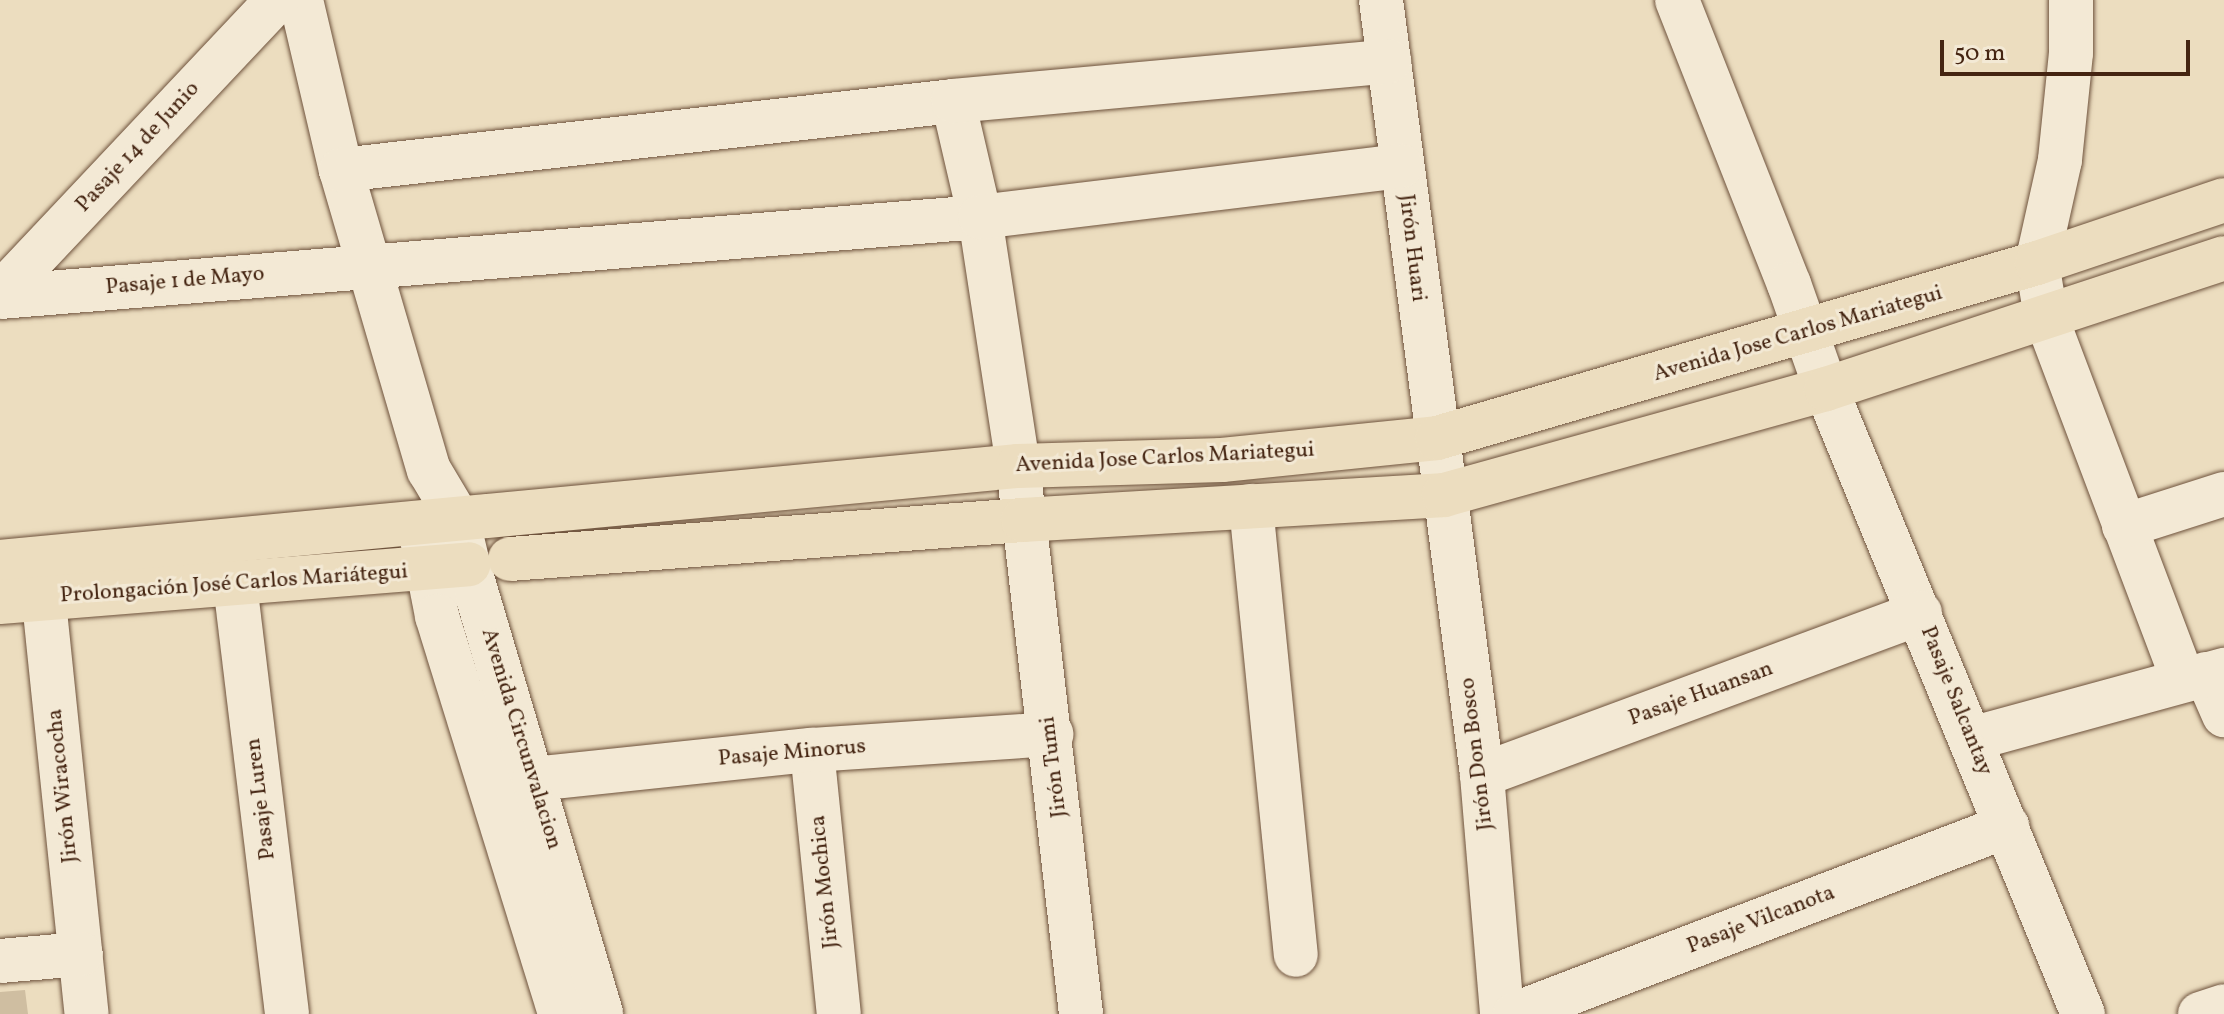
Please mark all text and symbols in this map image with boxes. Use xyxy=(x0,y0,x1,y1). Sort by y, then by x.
scale bar xyxy=(1944,24,2194,74)
text: 50 m xyxy=(1954,37,2006,71)
street label: Pasaje 14 de Junio xyxy=(71,76,205,218)
street label: Jirón Huari xyxy=(1392,193,1432,303)
street label: Pasaje 1 de Mayo xyxy=(104,261,266,301)
street label: Avenida Jose Carlos Mariategui xyxy=(1650,280,1946,388)
street label: Avenida Jose Carlos Mariategui xyxy=(1015,437,1315,479)
street label: Prolongación José Carlos Mariátegui xyxy=(59,559,409,609)
street label: Pasaje Salcantay xyxy=(1914,622,1998,780)
street label: Avenida Circunvalacion xyxy=(475,625,567,853)
street label: Pasaje Huansan xyxy=(1625,656,1777,732)
street label: Jirón Don Bosco xyxy=(1455,676,1499,832)
street label: Jirón Wiracocha xyxy=(42,707,84,865)
street label: Jirón Tumi xyxy=(1035,714,1073,820)
street label: Pasaje Minorus xyxy=(717,733,867,773)
street label: Pasaje Luren xyxy=(240,737,282,861)
street label: Jirón Mochica xyxy=(805,814,845,950)
street label: Pasaje Vilcanota xyxy=(1683,880,1839,960)

